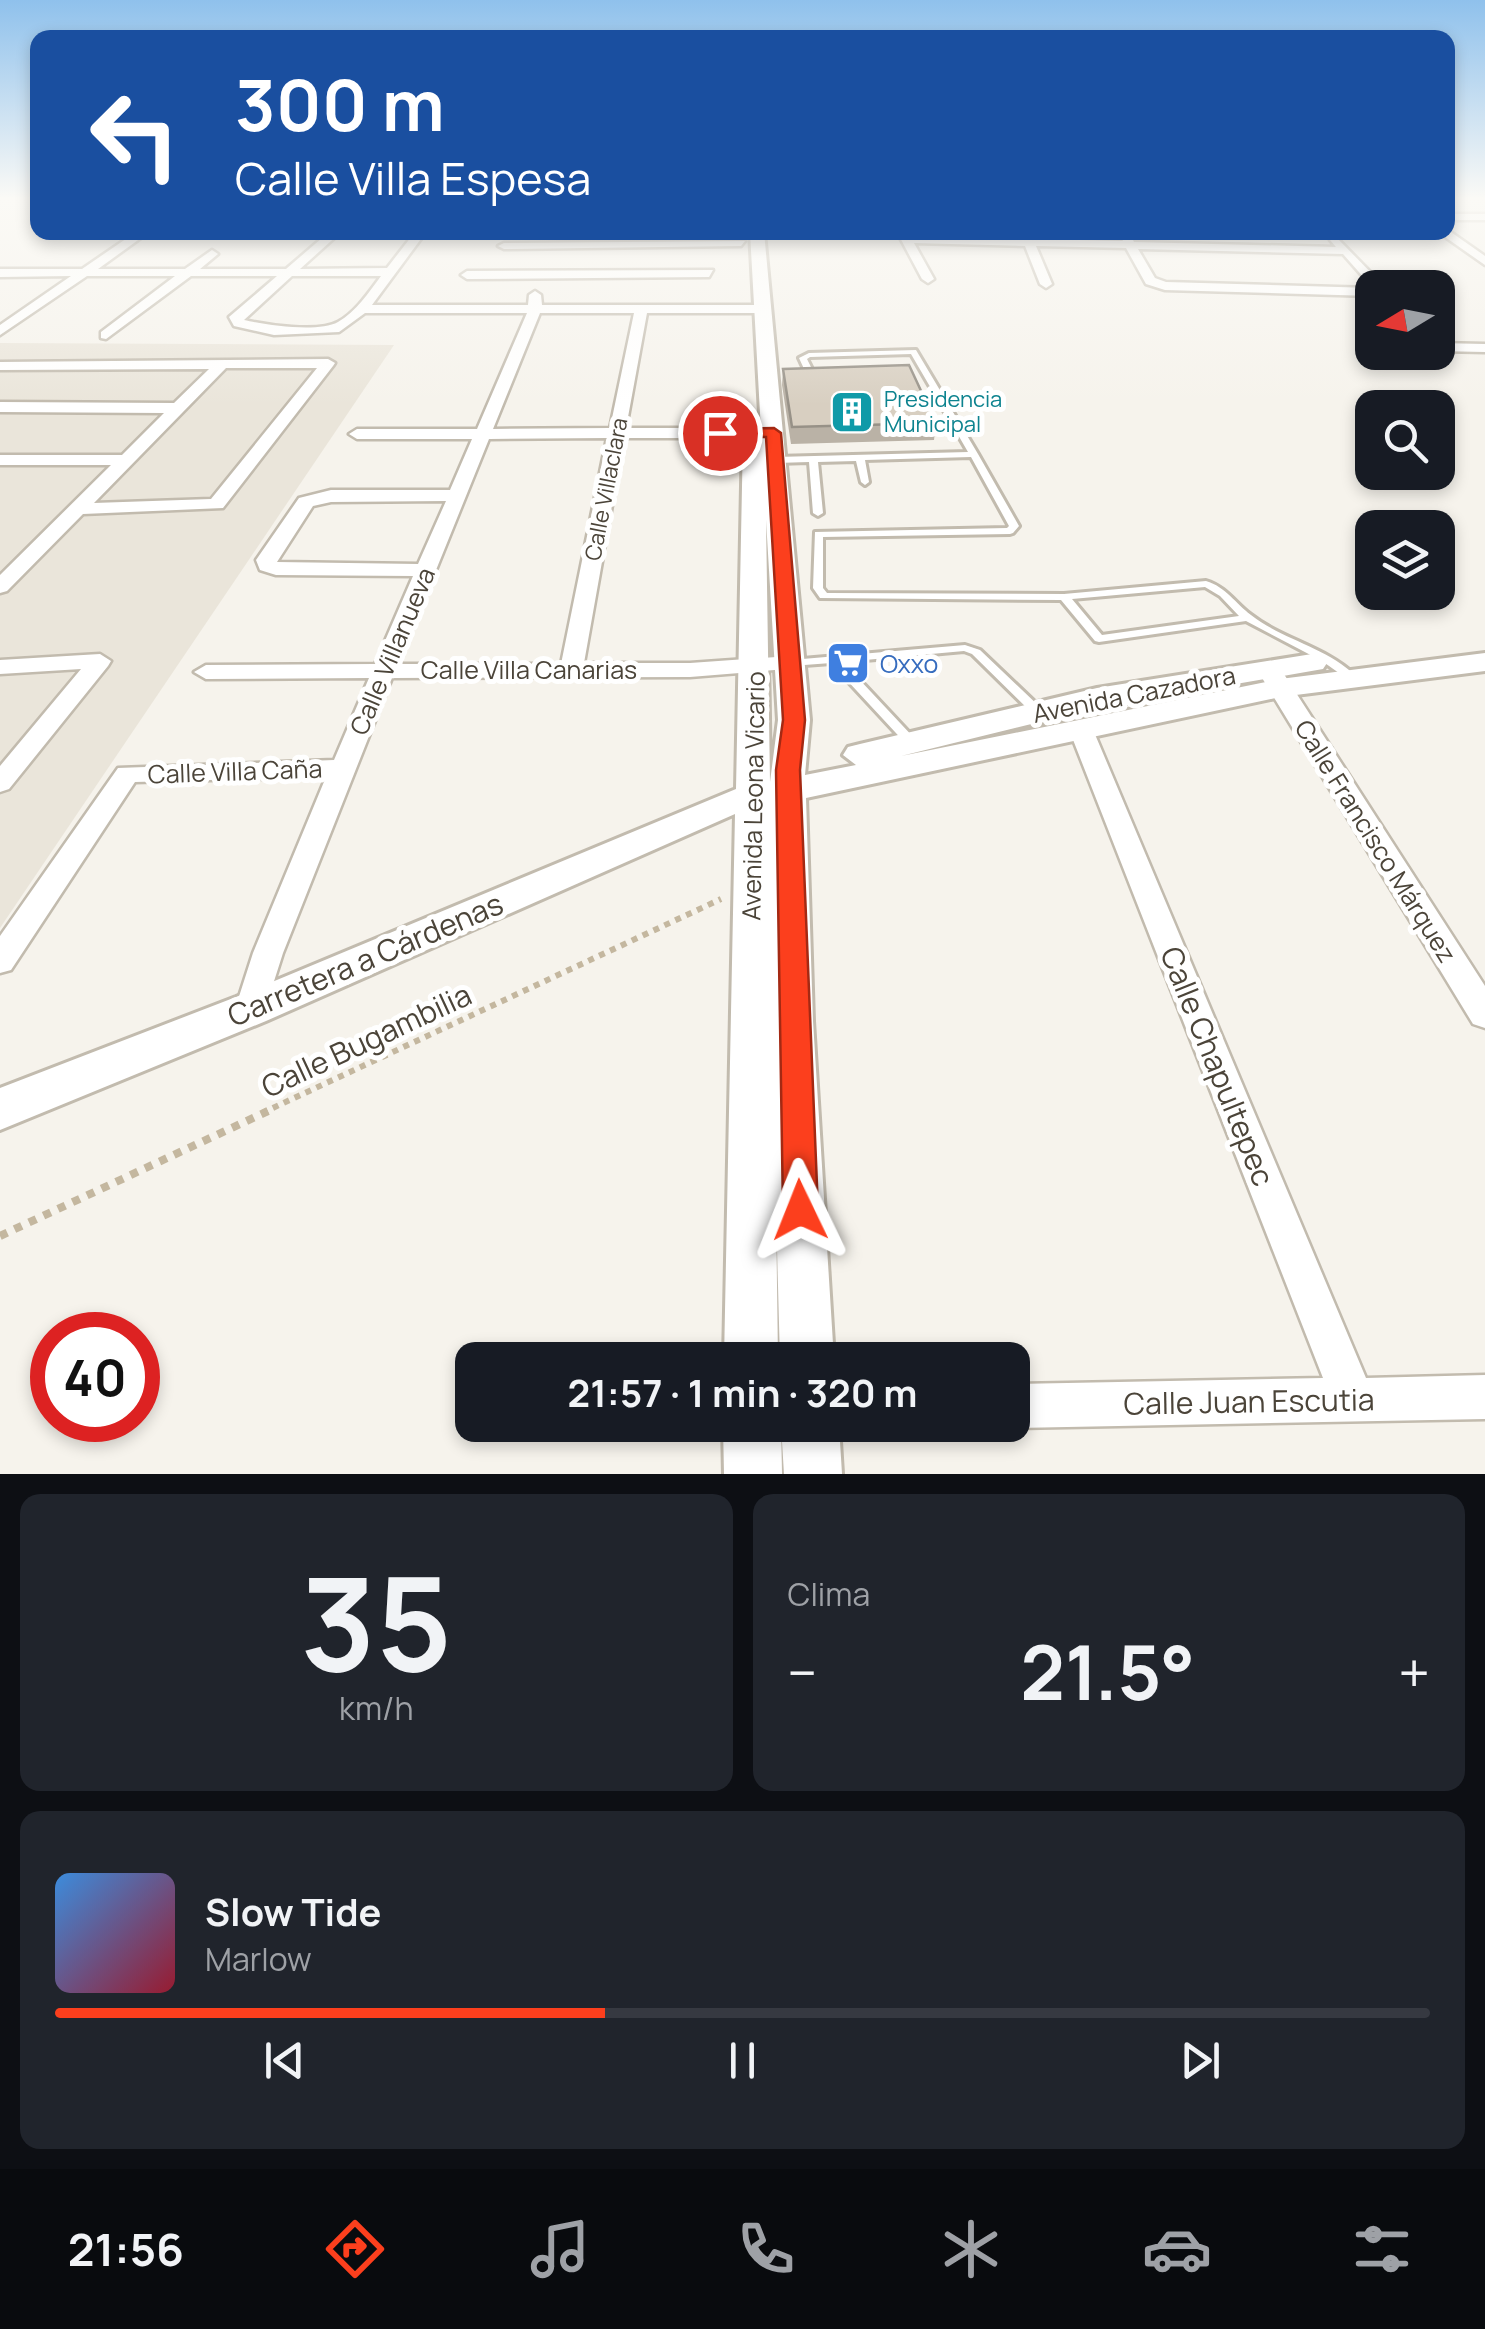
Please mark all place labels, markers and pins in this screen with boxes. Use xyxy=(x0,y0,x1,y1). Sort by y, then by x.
place label: Presidencia Municipal xyxy=(884,384,1002,439)
building icon: Presidencia Municipal xyxy=(829,389,875,435)
pin xyxy=(678,391,763,476)
supermarket icon: Oxxo xyxy=(825,640,871,686)
place label: Oxxo xyxy=(880,646,938,681)

